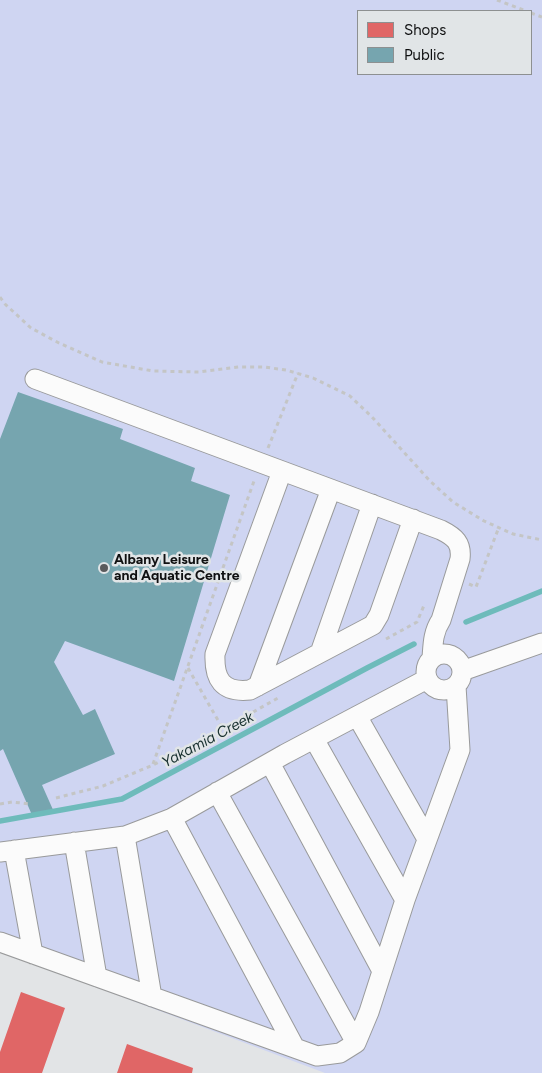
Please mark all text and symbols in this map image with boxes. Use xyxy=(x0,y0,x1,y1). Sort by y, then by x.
legend xyxy=(357,10,532,75)
text: Shops xyxy=(404,21,446,39)
text: Public xyxy=(404,46,445,64)
place label: Albany Leisure and Aquatic Centre xyxy=(114,552,239,584)
marker: Albany Leisure and Aquatic Centre xyxy=(98,562,110,574)
water label: Yakamia Creek xyxy=(159,708,257,772)

